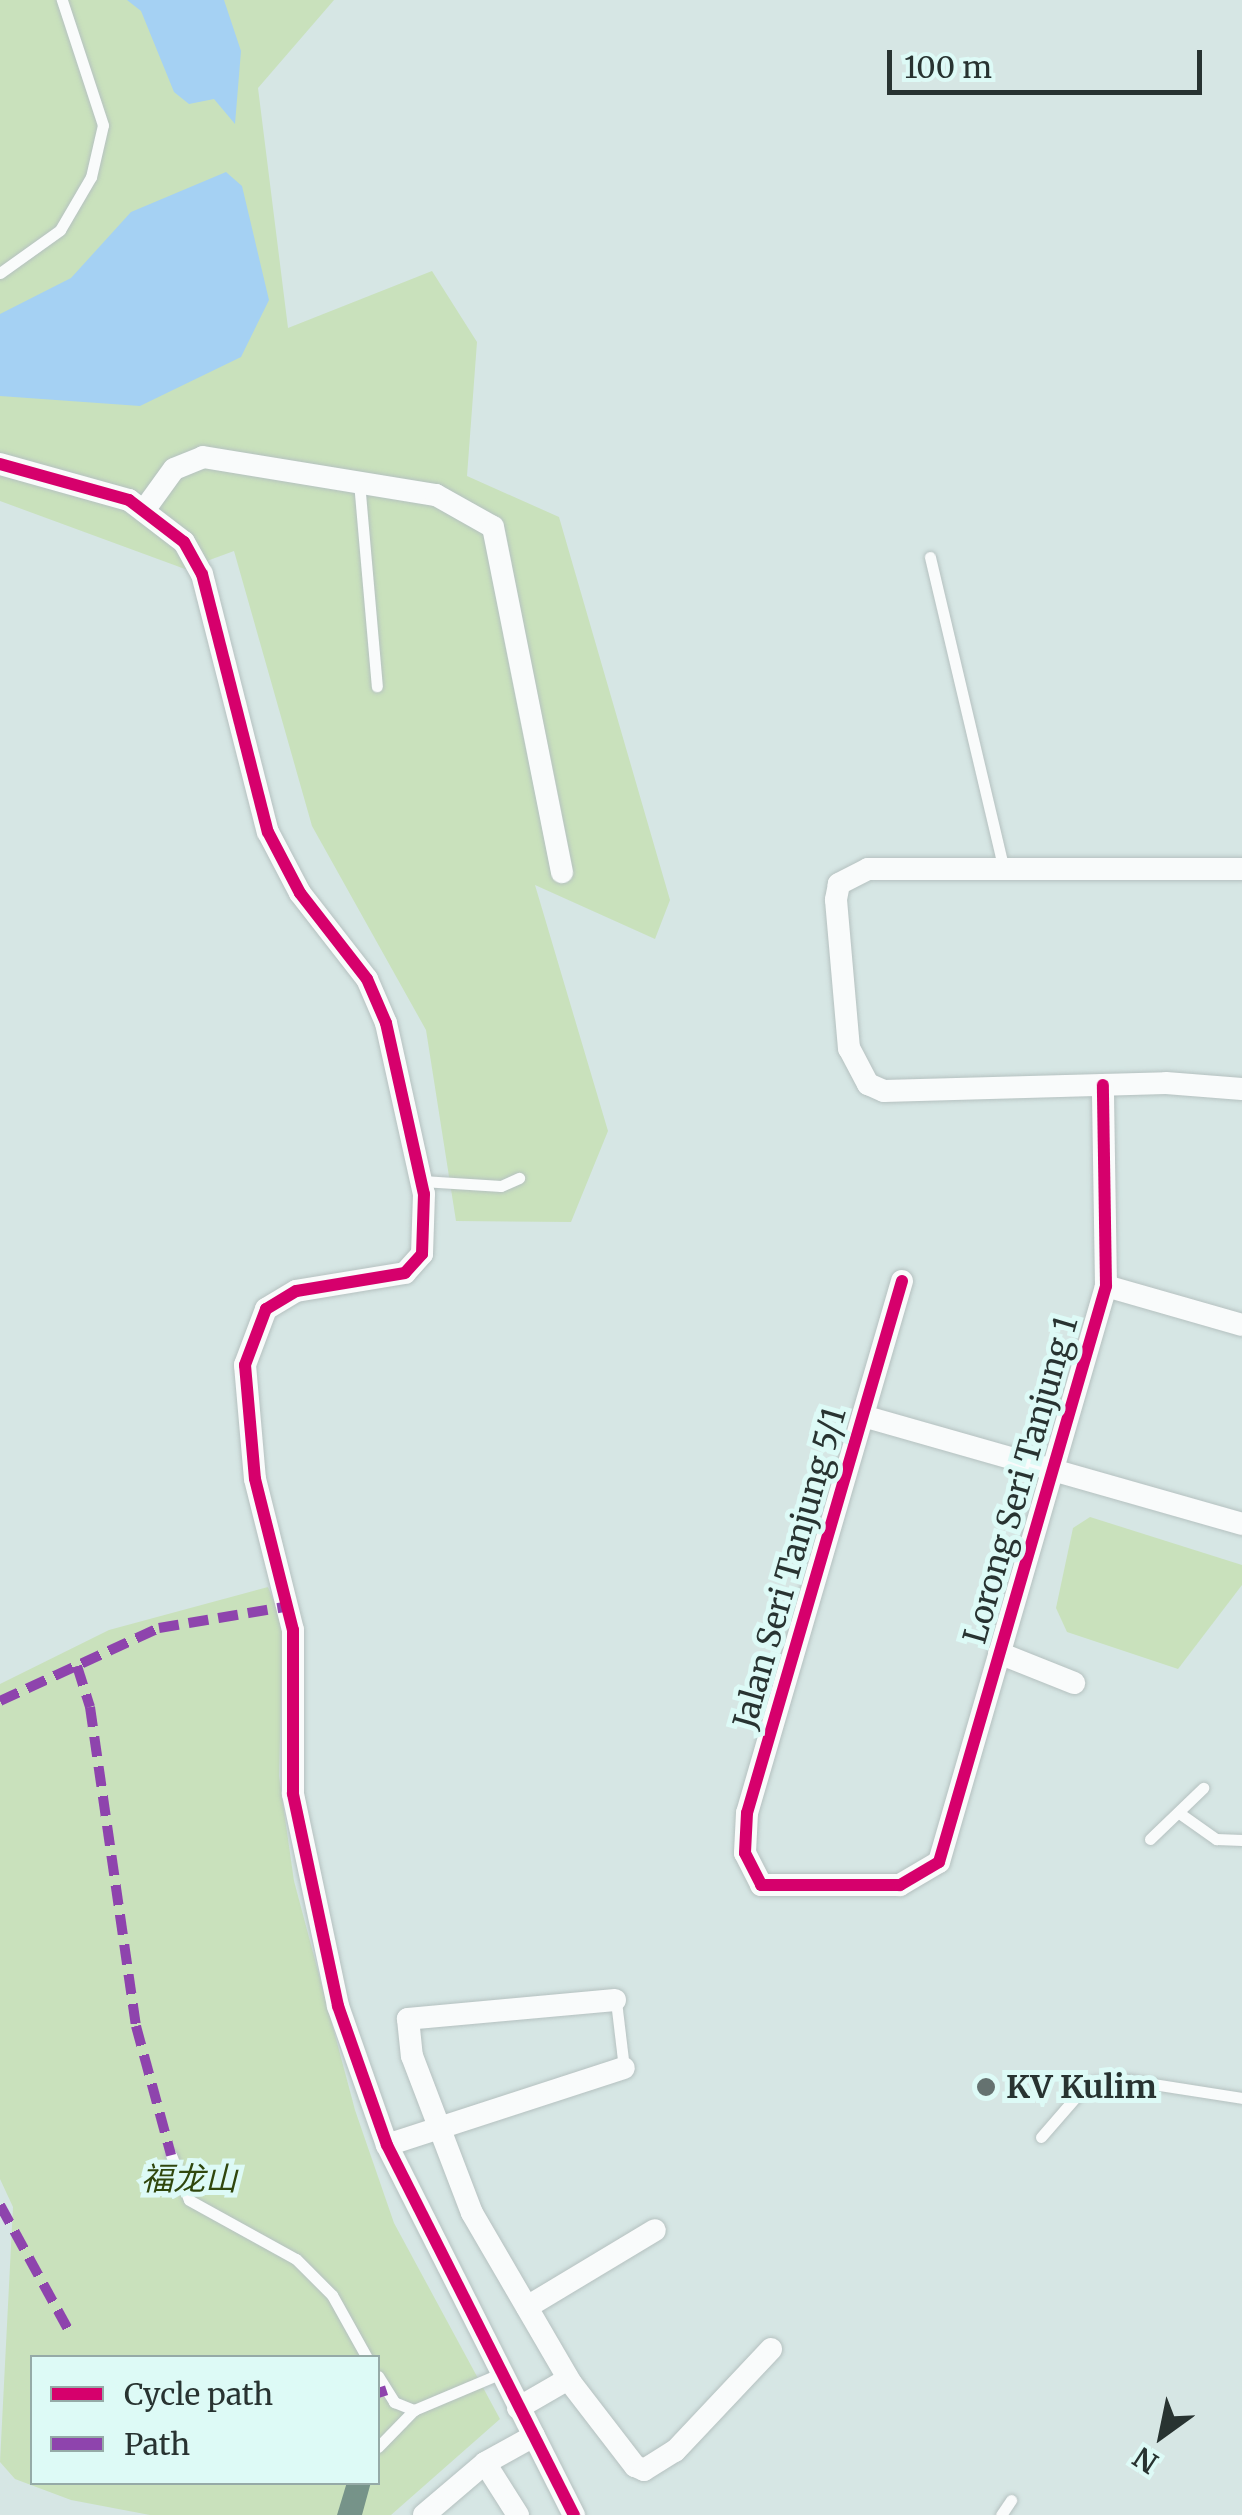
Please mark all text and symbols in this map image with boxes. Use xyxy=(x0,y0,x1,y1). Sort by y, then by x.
scale bar xyxy=(892,30,1207,92)
text: 100 m xyxy=(904,48,992,86)
street label: Lorong Seri Tanjung 1 xyxy=(956,1312,1086,1648)
street label: Jalan Seri Tanjung 5/1 xyxy=(726,1403,854,1733)
place label: KV Kulim xyxy=(1006,2068,1157,2106)
marker: KV Kulim xyxy=(975,2076,997,2098)
park label: 福龙山 xyxy=(141,2160,237,2198)
legend xyxy=(30,2355,380,2485)
text: Cycle path xyxy=(124,2375,273,2413)
north arrow xyxy=(1112,2385,1212,2485)
text: Path xyxy=(124,2425,190,2463)
text: N xyxy=(1127,2439,1165,2481)

